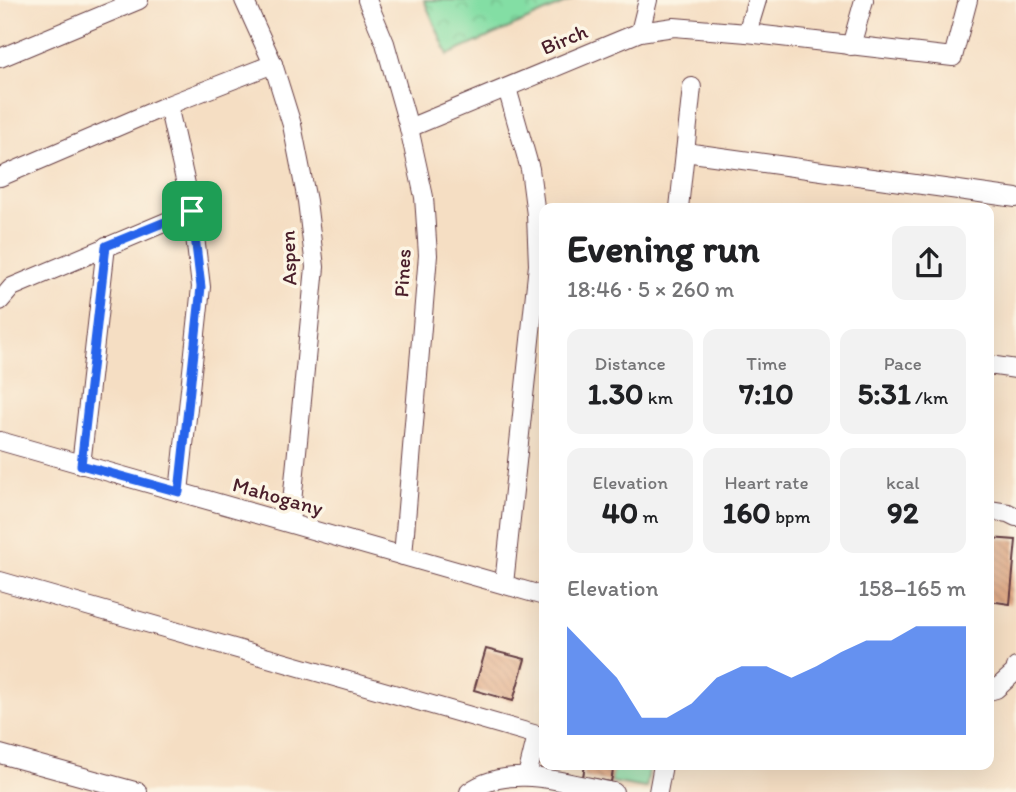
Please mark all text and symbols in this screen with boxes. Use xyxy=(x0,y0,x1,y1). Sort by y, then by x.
street label: Birch xyxy=(537,18,591,60)
pin xyxy=(162,181,222,241)
icon: arrive xyxy=(173,192,211,230)
text: Evening run xyxy=(567,226,760,272)
button: share xyxy=(892,226,966,300)
street label: Aspen xyxy=(275,230,301,286)
street label: Pines xyxy=(388,248,416,298)
text: 18:46 · 5 × 260 m xyxy=(567,275,734,303)
text: Distance xyxy=(595,352,666,375)
text: Time xyxy=(746,352,787,375)
text: Pace xyxy=(884,352,922,375)
text: 1.30 xyxy=(587,375,644,412)
text: 7:10 xyxy=(739,375,794,412)
text: 5:31 xyxy=(857,375,911,412)
text: km xyxy=(644,386,673,409)
text: /km xyxy=(911,386,948,409)
street label: Mahogany xyxy=(230,471,326,521)
text: Elevation xyxy=(592,471,668,494)
text: Heart rate xyxy=(724,471,809,494)
text: kcal xyxy=(886,471,920,494)
text: 40 xyxy=(602,494,638,531)
text: 160 xyxy=(723,494,771,531)
text: 92 xyxy=(887,494,919,531)
text: m xyxy=(638,505,659,528)
text: bpm xyxy=(771,505,810,528)
text: Elevation xyxy=(567,574,658,602)
text: 158–165 m xyxy=(858,574,966,602)

